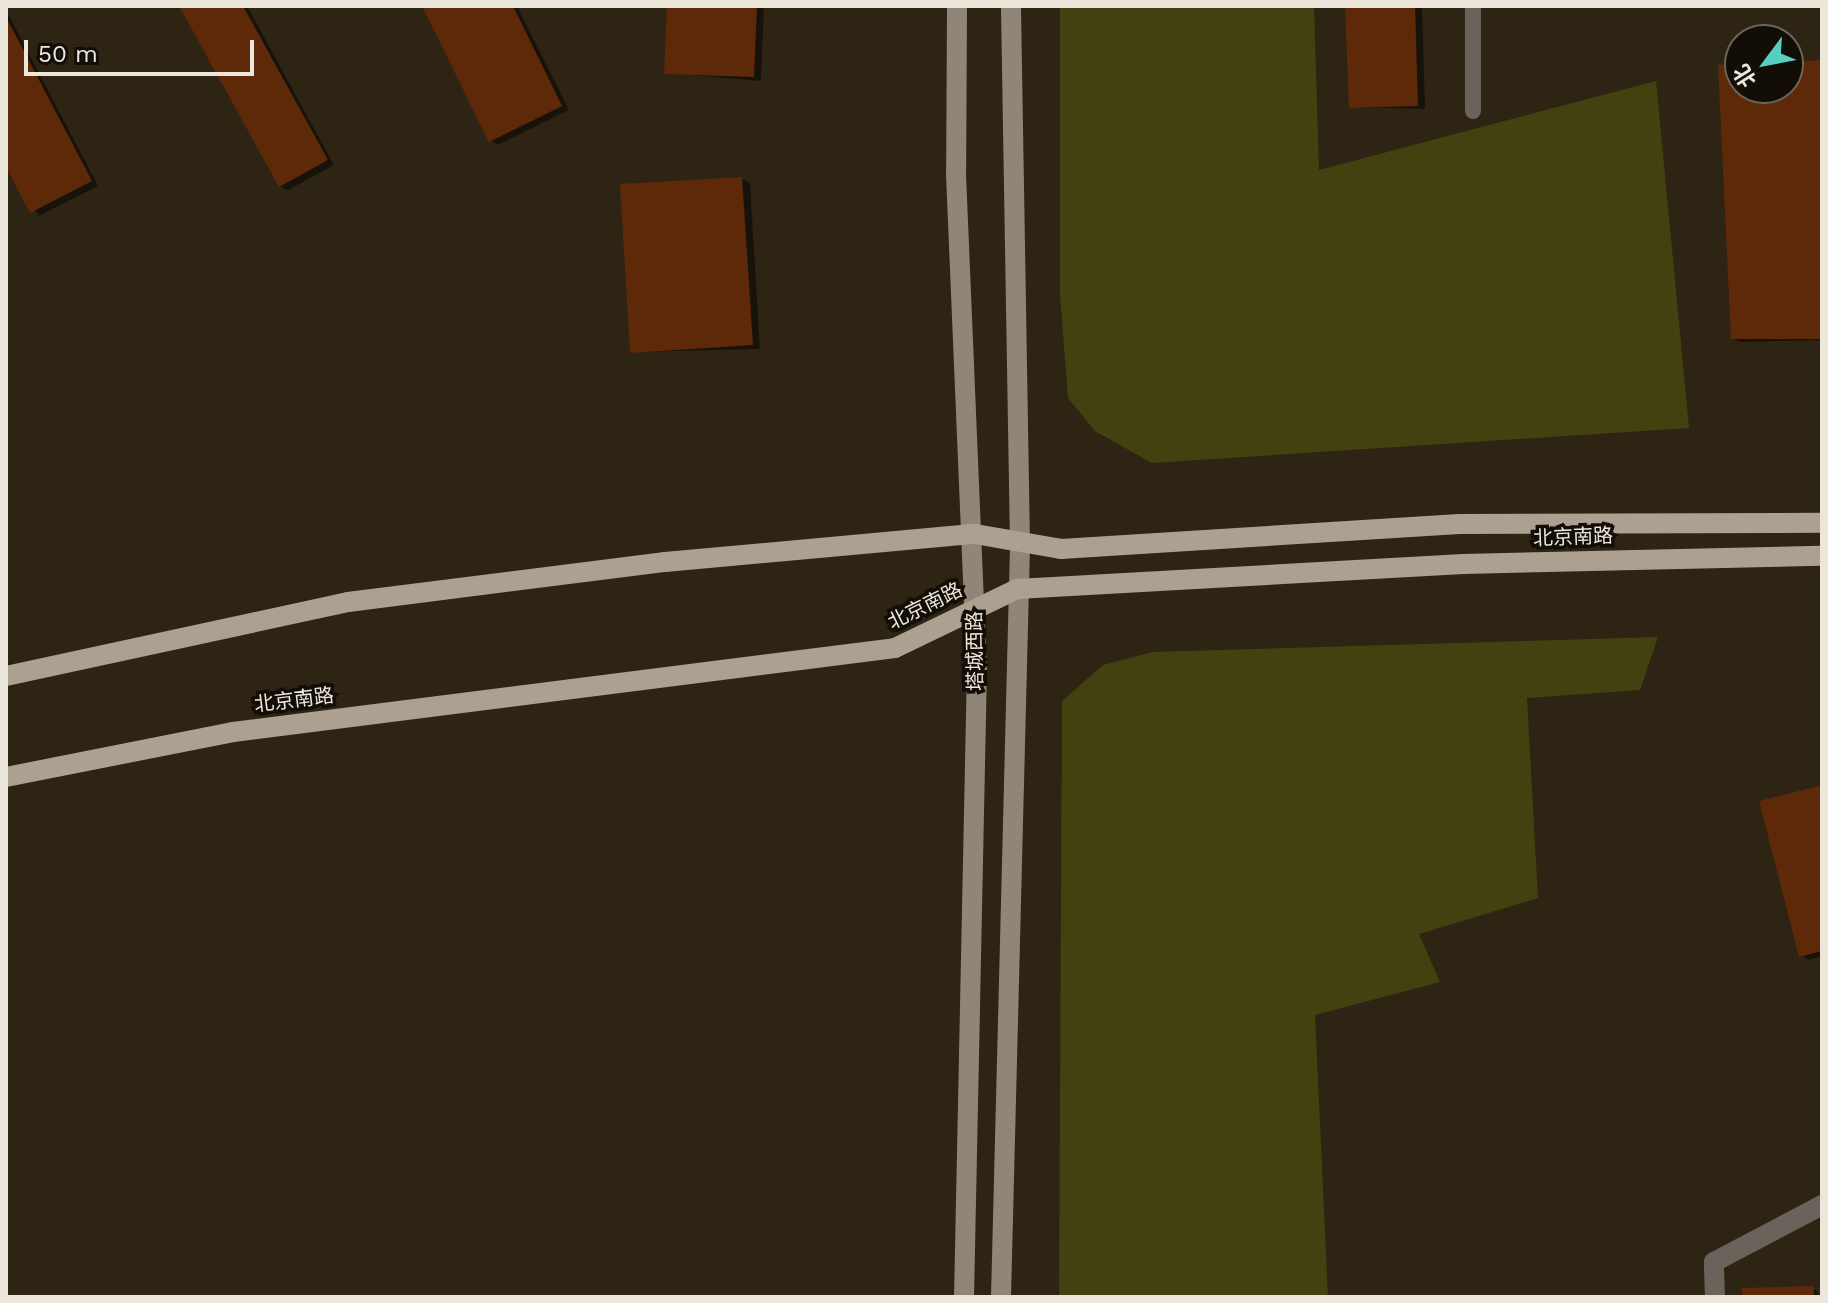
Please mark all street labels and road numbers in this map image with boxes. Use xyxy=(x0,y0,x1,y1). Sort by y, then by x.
street label: 北京南路 xyxy=(1533,524,1613,550)
street label: 北京南路 xyxy=(884,578,966,634)
street label: 塔城西路 xyxy=(962,611,988,691)
street label: 北京南路 xyxy=(253,683,335,717)

